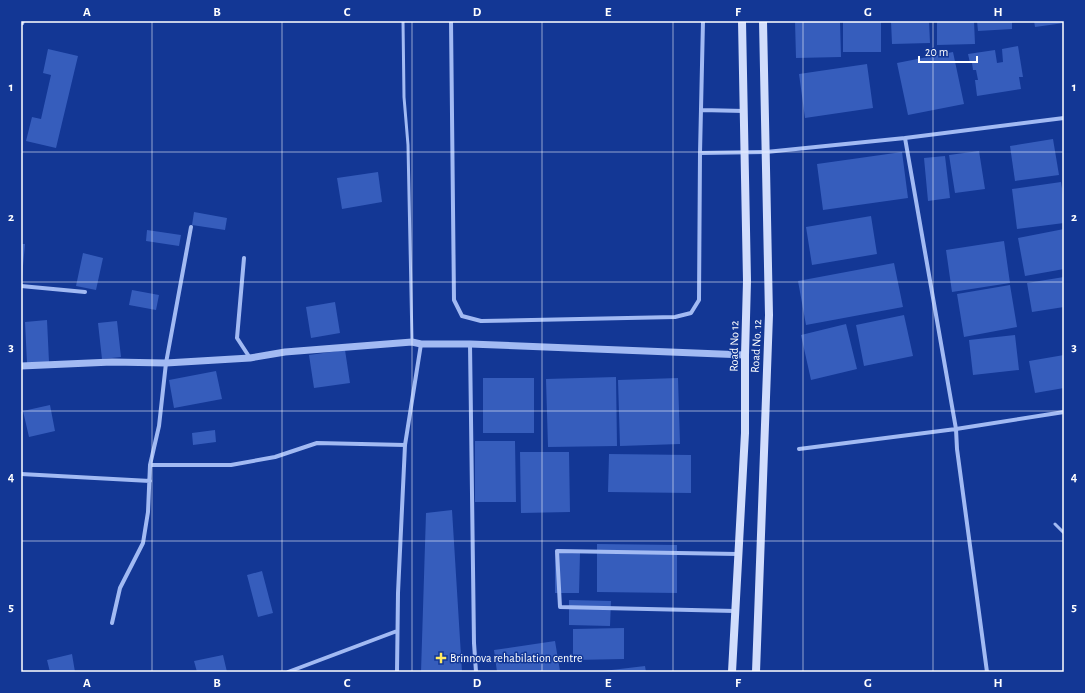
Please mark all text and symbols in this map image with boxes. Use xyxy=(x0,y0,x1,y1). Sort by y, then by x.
text: A xyxy=(83,6,91,19)
text: B xyxy=(213,6,221,19)
text: C xyxy=(344,6,351,19)
text: D xyxy=(473,6,482,19)
text: E xyxy=(605,6,612,19)
text: F xyxy=(735,6,742,19)
text: G xyxy=(864,6,872,19)
text: H xyxy=(993,6,1003,19)
scale bar xyxy=(919,38,977,64)
text: 20 m xyxy=(925,46,948,58)
text: 1 xyxy=(9,81,13,94)
text: 1 xyxy=(1072,81,1076,94)
text: 2 xyxy=(8,211,14,224)
text: 2 xyxy=(1071,211,1077,224)
street label: Road No. 12 xyxy=(749,318,763,373)
street label: Road No 12 xyxy=(728,320,740,372)
text: 3 xyxy=(8,341,14,354)
text: 3 xyxy=(1071,341,1077,354)
text: 4 xyxy=(8,471,15,484)
text: 4 xyxy=(1071,471,1078,484)
text: 5 xyxy=(8,601,14,614)
text: 5 xyxy=(1071,601,1077,614)
marker: Brinnova rehabilation centre xyxy=(435,652,447,664)
place label: Brinnova rehabilation centre xyxy=(450,652,583,664)
text: A xyxy=(83,677,91,690)
text: B xyxy=(213,677,221,690)
text: C xyxy=(344,677,351,690)
text: D xyxy=(473,677,482,690)
text: E xyxy=(605,677,612,690)
text: F xyxy=(735,677,742,690)
text: G xyxy=(864,677,872,690)
text: H xyxy=(993,677,1003,690)

